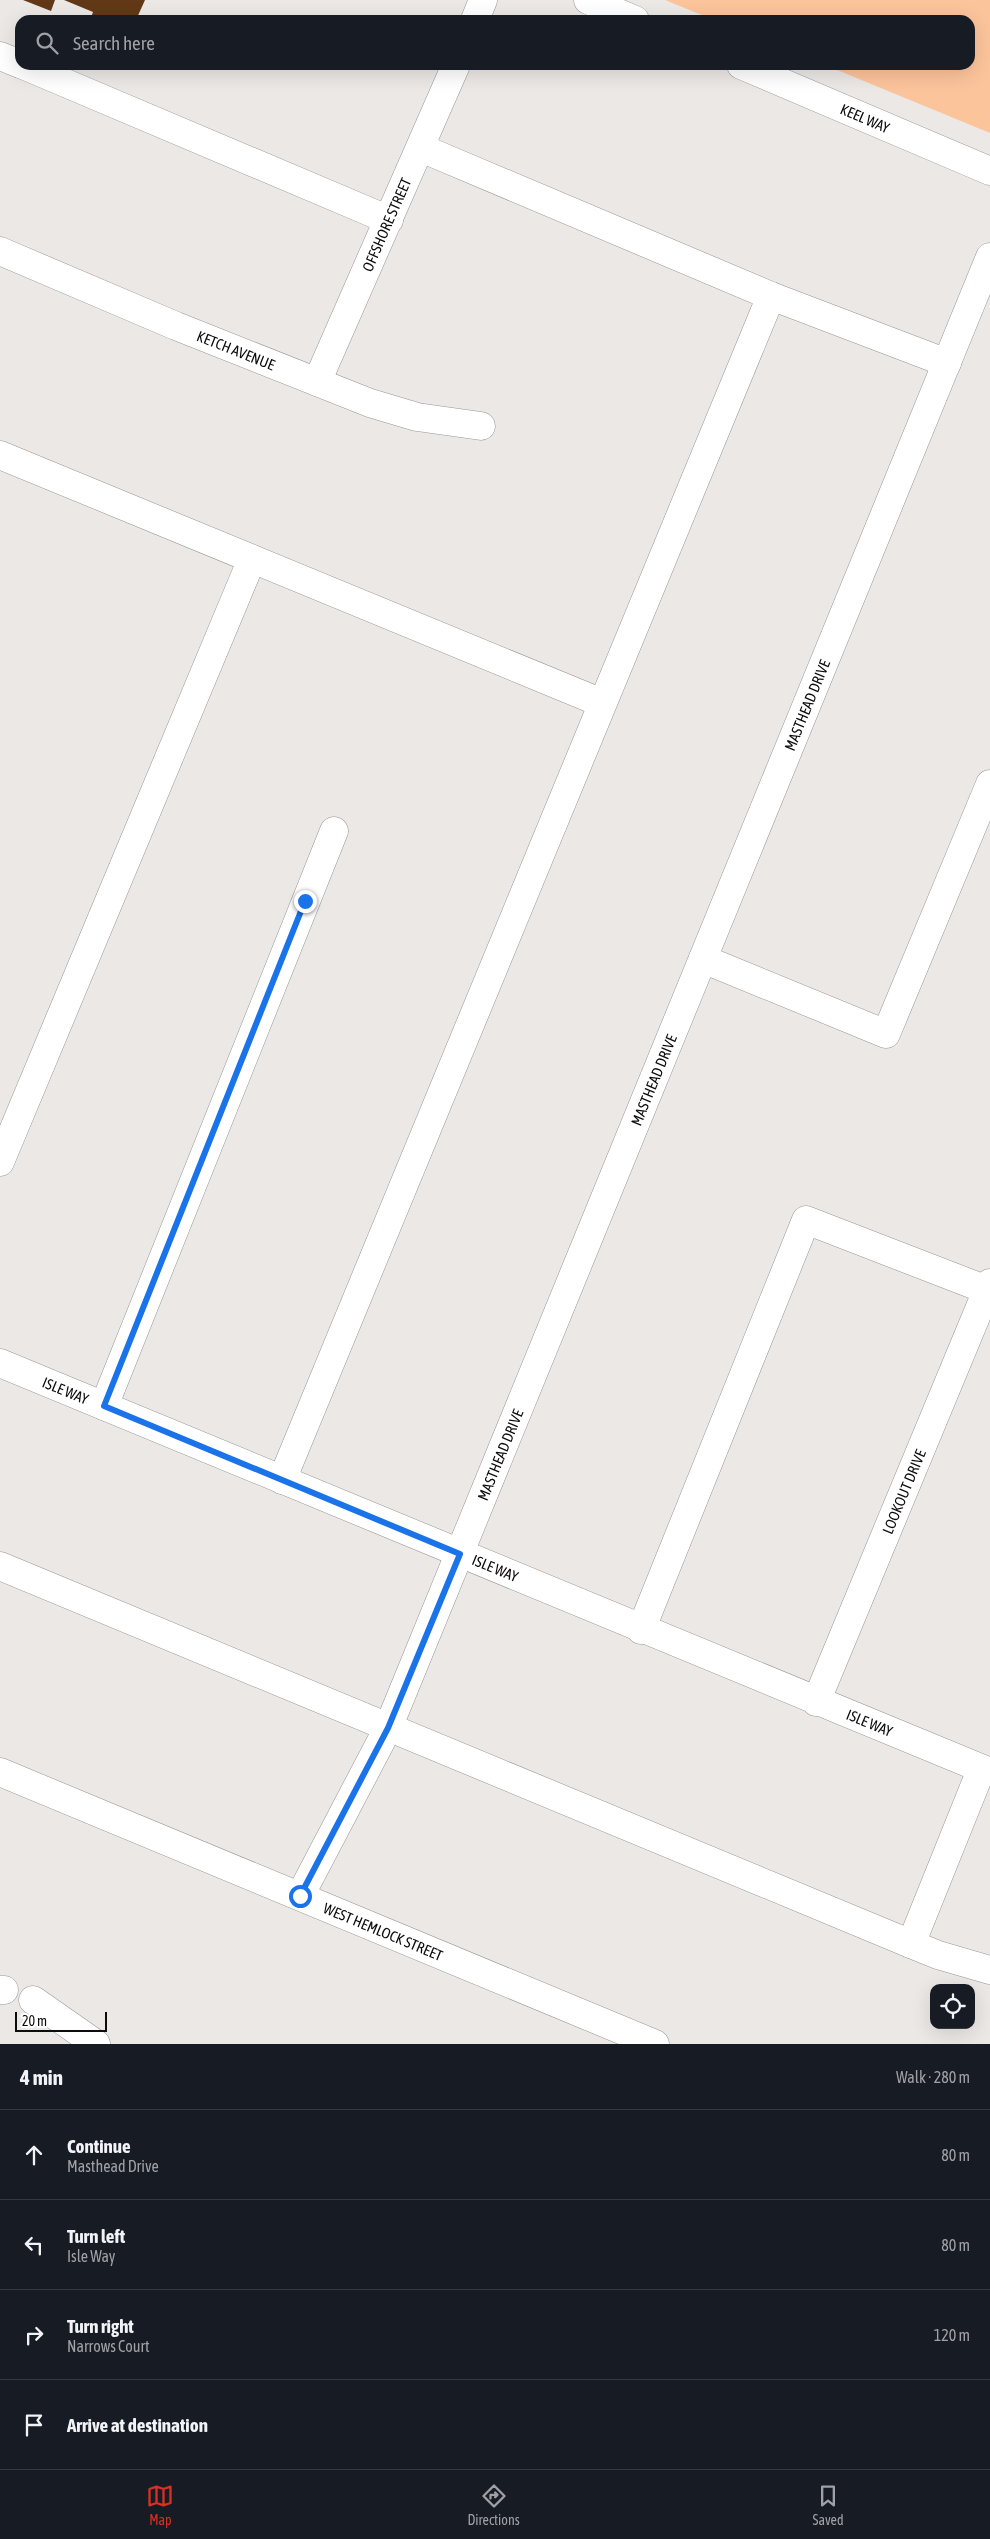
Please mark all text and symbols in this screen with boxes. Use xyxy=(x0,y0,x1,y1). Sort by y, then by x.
search box xyxy=(15,15,975,70)
icon: search xyxy=(33,29,61,57)
text: Search here xyxy=(73,32,155,54)
street label: KEEL WAY xyxy=(838,100,893,136)
street label: OFFSHORE STREET xyxy=(358,175,414,274)
street label: KETCH AVENUE xyxy=(195,327,278,373)
street label: MASTHEAD DRIVE xyxy=(780,656,833,753)
route end xyxy=(294,890,317,913)
street label: MASTHEAD DRIVE xyxy=(627,1031,680,1128)
street label: ISLE WAY xyxy=(40,1373,91,1407)
street label: MASTHEAD DRIVE xyxy=(474,1406,526,1503)
street label: LOOKOUT DRIVE xyxy=(878,1446,929,1536)
street label: ISLE WAY xyxy=(470,1551,521,1585)
street label: ISLE WAY xyxy=(844,1705,896,1739)
route start xyxy=(289,1885,312,1908)
street label: WEST HEMLOCK STREET xyxy=(321,1899,446,1964)
map controls xyxy=(930,1984,975,2029)
button: locate xyxy=(930,1984,975,2029)
scale bar xyxy=(15,2009,108,2032)
text: 20 m xyxy=(22,2013,47,2029)
text: 4 min xyxy=(20,2065,63,2089)
text: Walk · 280 m xyxy=(896,2068,970,2086)
text: Continue xyxy=(67,2135,131,2157)
icon: ahead xyxy=(20,2141,48,2169)
text: 80 m xyxy=(941,2146,970,2164)
text: Masthead Drive xyxy=(67,2157,159,2175)
text: Turn left xyxy=(67,2225,125,2247)
icon: left xyxy=(20,2231,48,2259)
text: 80 m xyxy=(941,2236,970,2254)
text: Isle Way xyxy=(67,2247,115,2265)
text: Turn right xyxy=(67,2315,134,2337)
icon: right xyxy=(20,2321,48,2349)
text: 120 m xyxy=(934,2326,970,2344)
text: Narrows Court xyxy=(67,2337,150,2355)
icon: arrive xyxy=(20,2411,48,2439)
text: Arrive at destination xyxy=(67,2414,208,2436)
tab: Map xyxy=(146,2482,174,2528)
tab: Directions xyxy=(467,2482,520,2528)
tab: Saved xyxy=(813,2482,844,2528)

